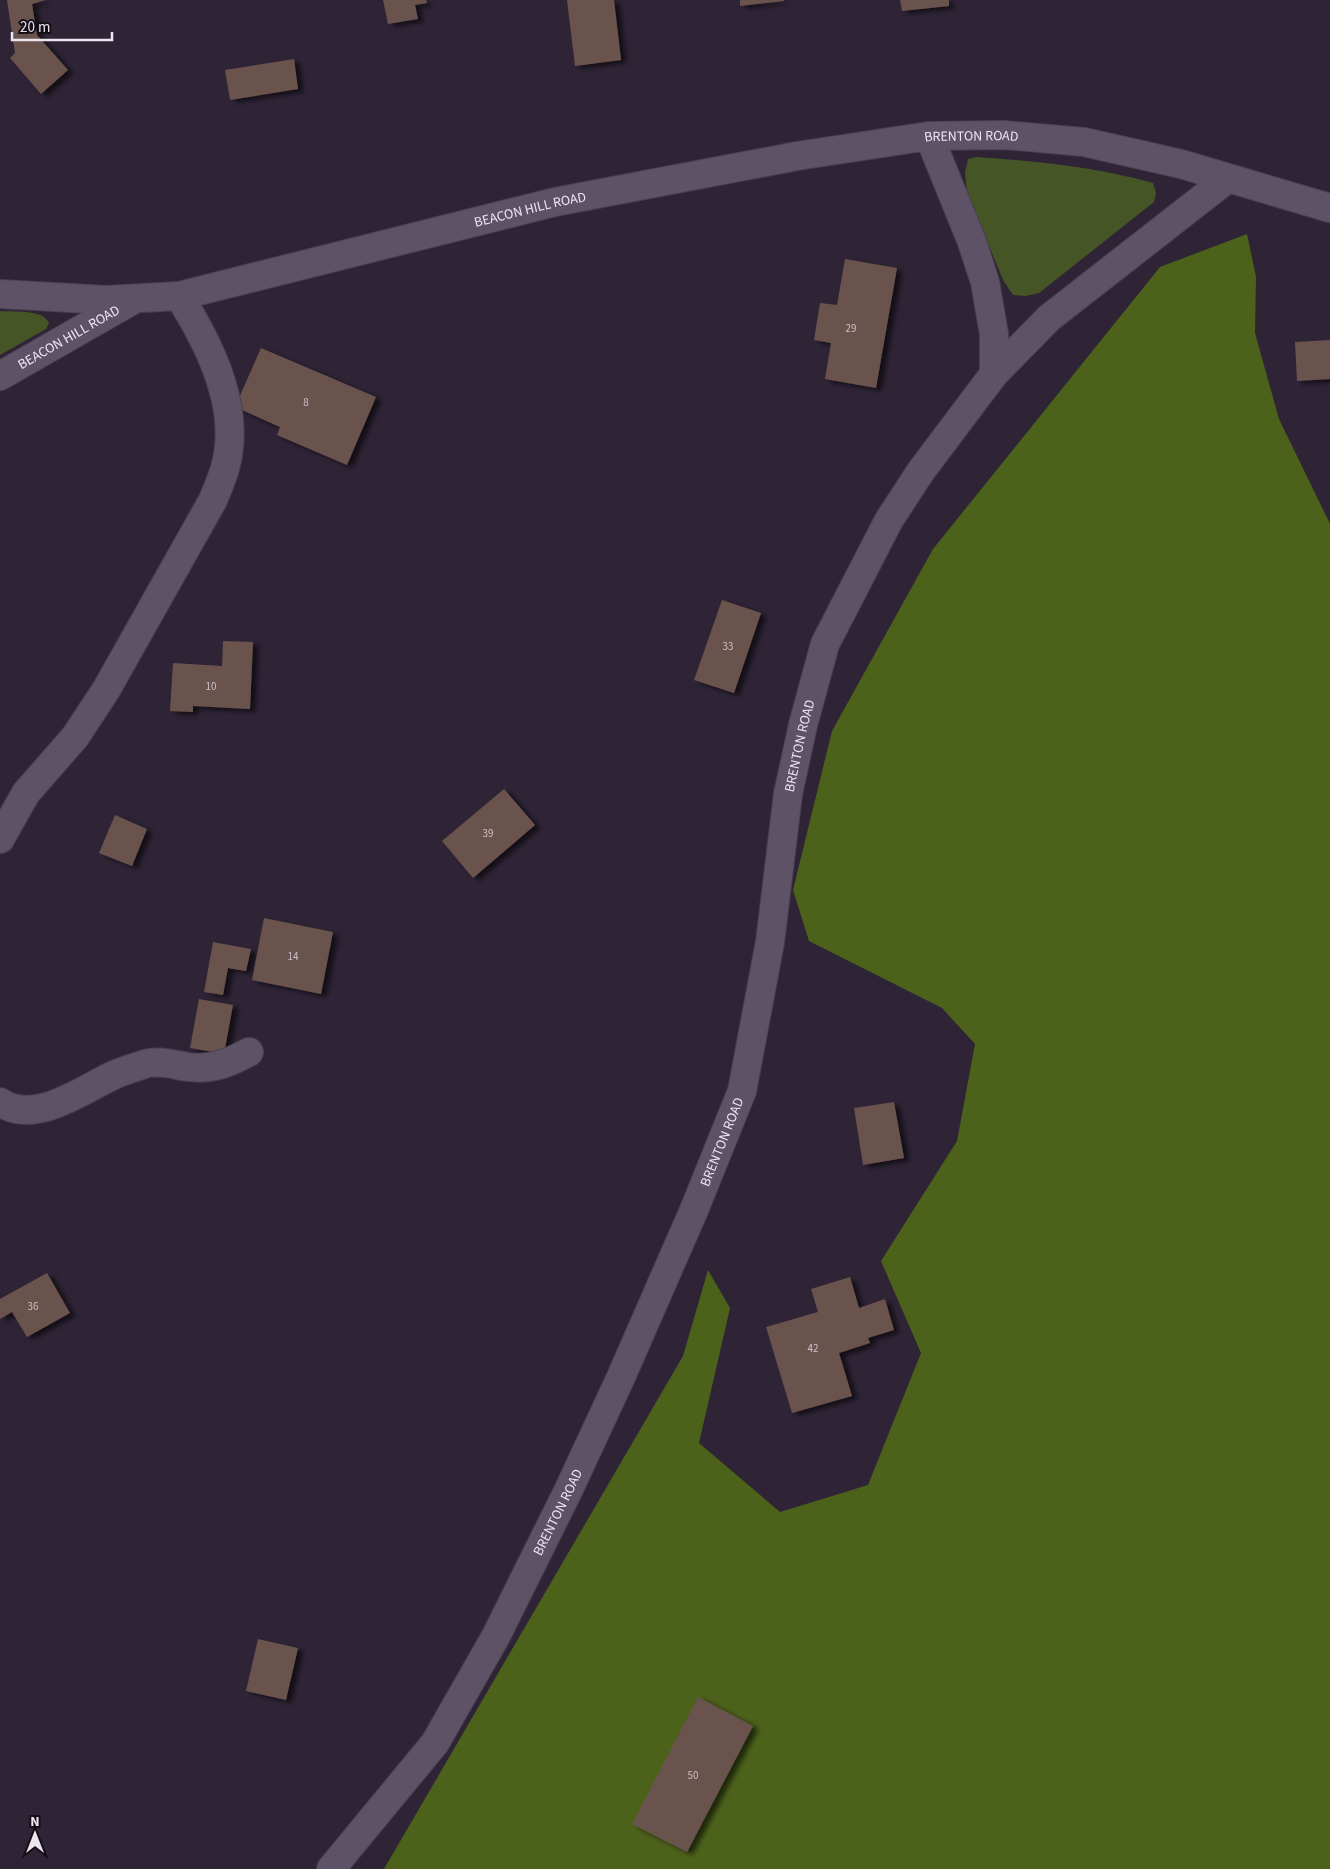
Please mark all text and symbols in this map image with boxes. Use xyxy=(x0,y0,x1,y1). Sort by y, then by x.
scale bar xyxy=(12,10,112,42)
text: 20 m xyxy=(20,17,50,38)
street label: BRENTON ROAD xyxy=(923,126,1019,148)
street label: BEACON HILL ROAD xyxy=(472,187,588,233)
street label: BEACON HILL ROAD xyxy=(14,300,124,375)
house number: 29 xyxy=(846,321,856,336)
house number: 8 xyxy=(303,395,309,410)
house number: 33 xyxy=(723,639,733,654)
house number: 10 xyxy=(206,679,216,694)
street label: BRENTON ROAD xyxy=(780,697,820,794)
house number: 39 xyxy=(483,826,493,841)
house number: 14 xyxy=(288,949,299,964)
street label: BRENTON ROAD xyxy=(696,1095,749,1190)
house number: 36 xyxy=(28,1299,39,1314)
house number: 42 xyxy=(808,1341,818,1356)
street label: BRENTON ROAD xyxy=(529,1466,588,1559)
house number: 50 xyxy=(688,1768,698,1783)
north arrow xyxy=(10,1809,60,1859)
text: N xyxy=(30,1812,40,1832)

